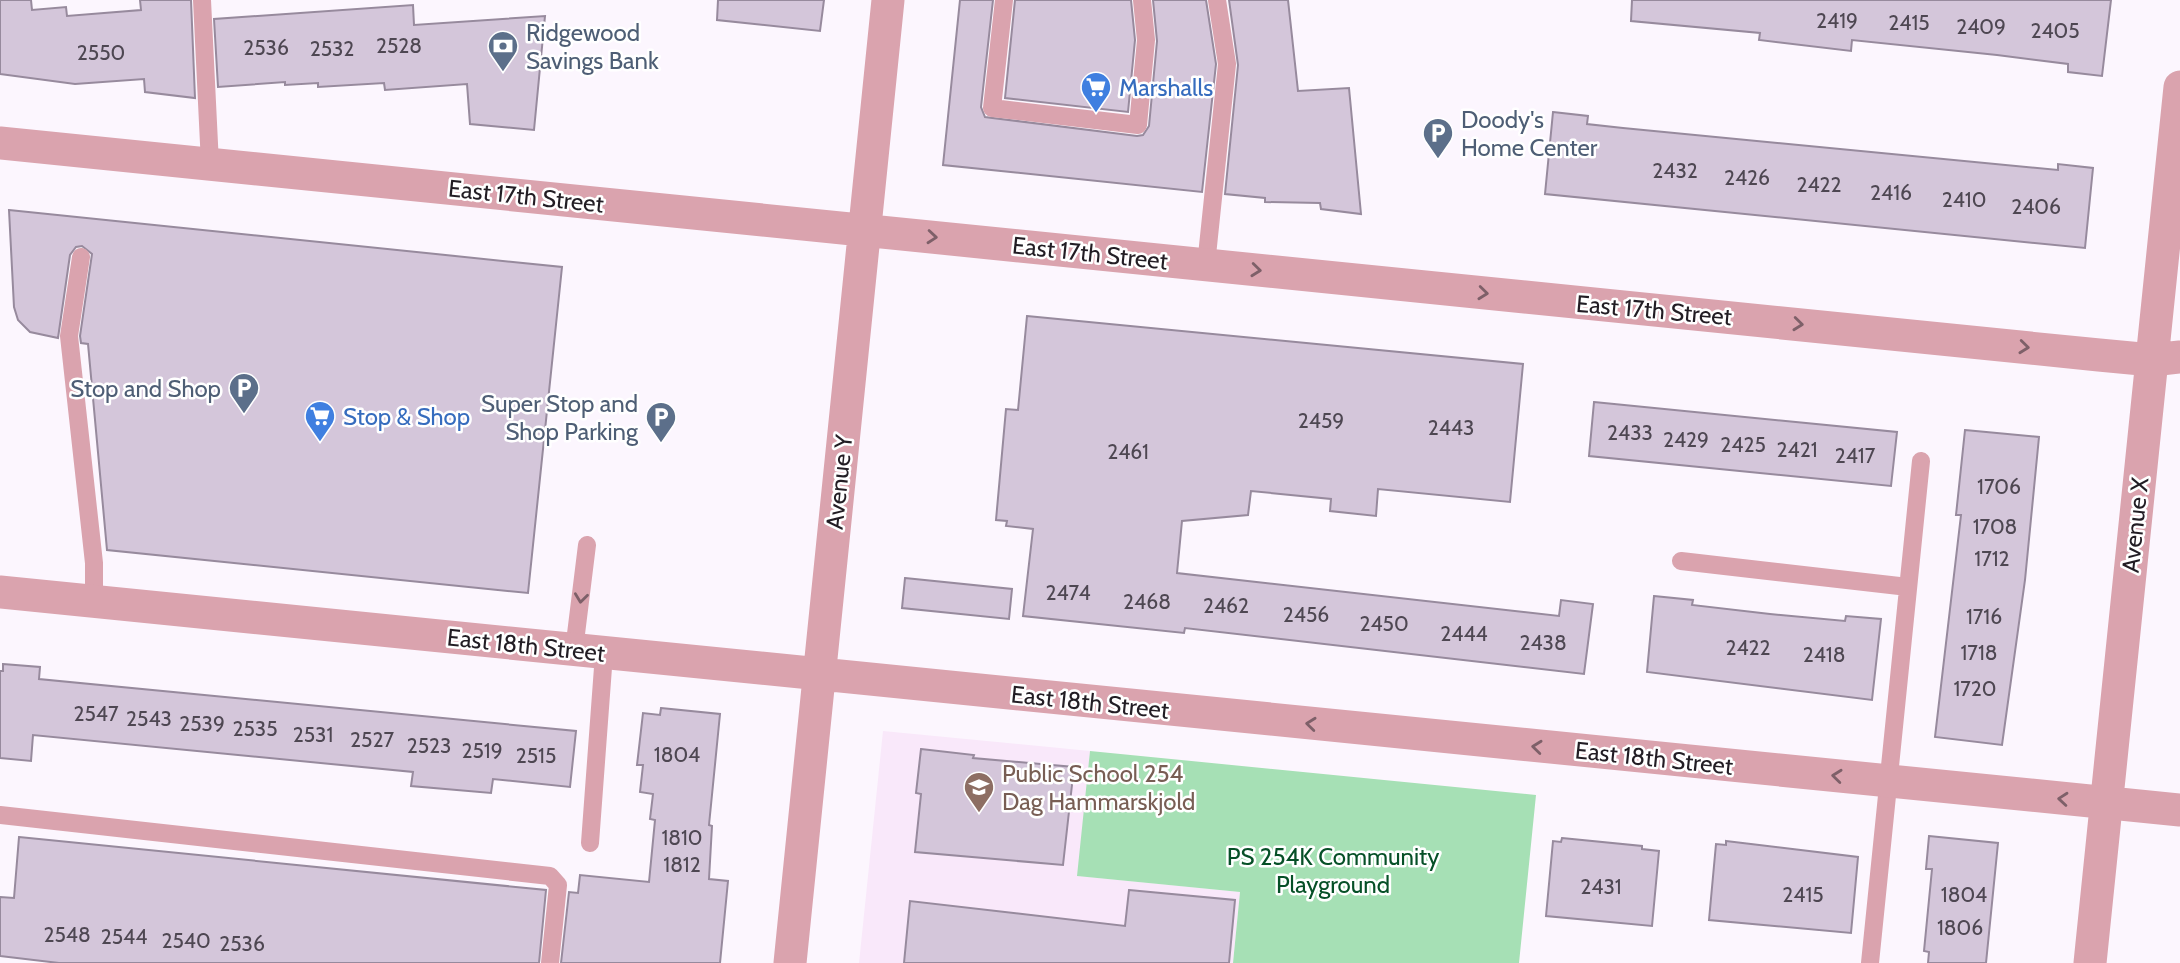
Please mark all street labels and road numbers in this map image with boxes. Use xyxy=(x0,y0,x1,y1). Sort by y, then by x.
street label: East 17th Street xyxy=(447,173,605,219)
street label: East 17th Street xyxy=(1011,230,1169,276)
street label: East 17th Street xyxy=(1575,289,1733,331)
street label: Avenue Y xyxy=(820,433,858,531)
street label: Avenue X xyxy=(2116,475,2155,574)
street label: East 18th Street xyxy=(446,622,606,668)
street label: East 18th Street xyxy=(1010,679,1170,725)
street label: East 18th Street xyxy=(1574,735,1734,781)

